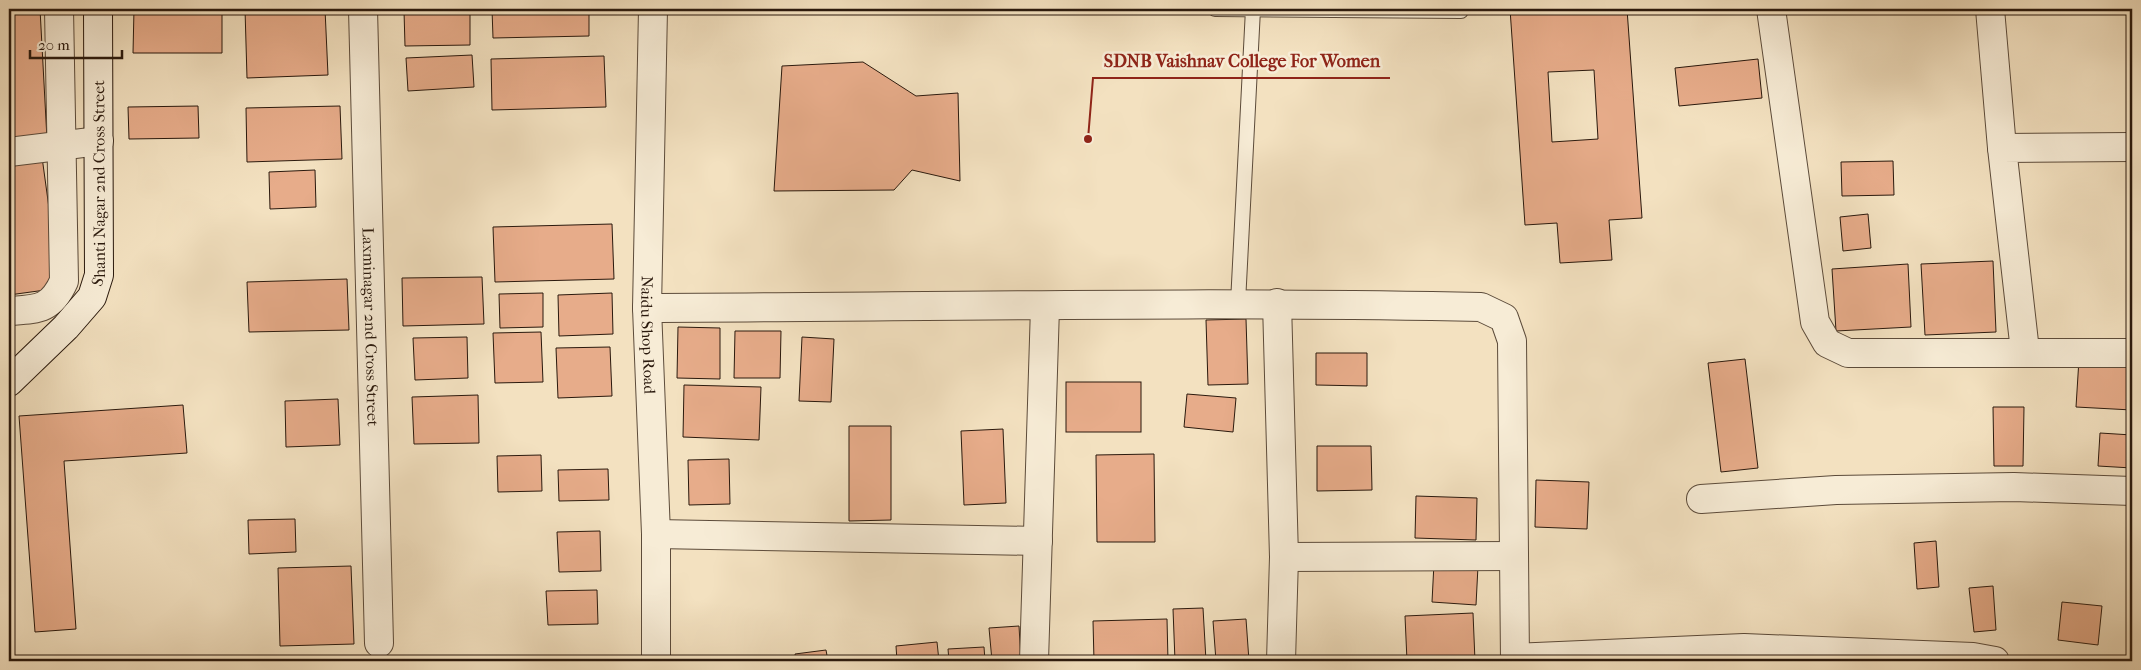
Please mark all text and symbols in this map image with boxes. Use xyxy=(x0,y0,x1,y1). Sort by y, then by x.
scale bar xyxy=(30,28,122,60)
text: 20 m xyxy=(38,36,70,54)
callout: SDNB Vaishnav College For Women xyxy=(1093,45,1390,78)
text: SDNB Vaishnav College For Women xyxy=(1104,51,1381,72)
street label: Shanti Nagar 2nd Cross Street xyxy=(87,80,109,288)
street label: Laxminagar 2nd Cross Street xyxy=(359,227,383,427)
street label: Naidu Shop Road xyxy=(637,276,660,395)

